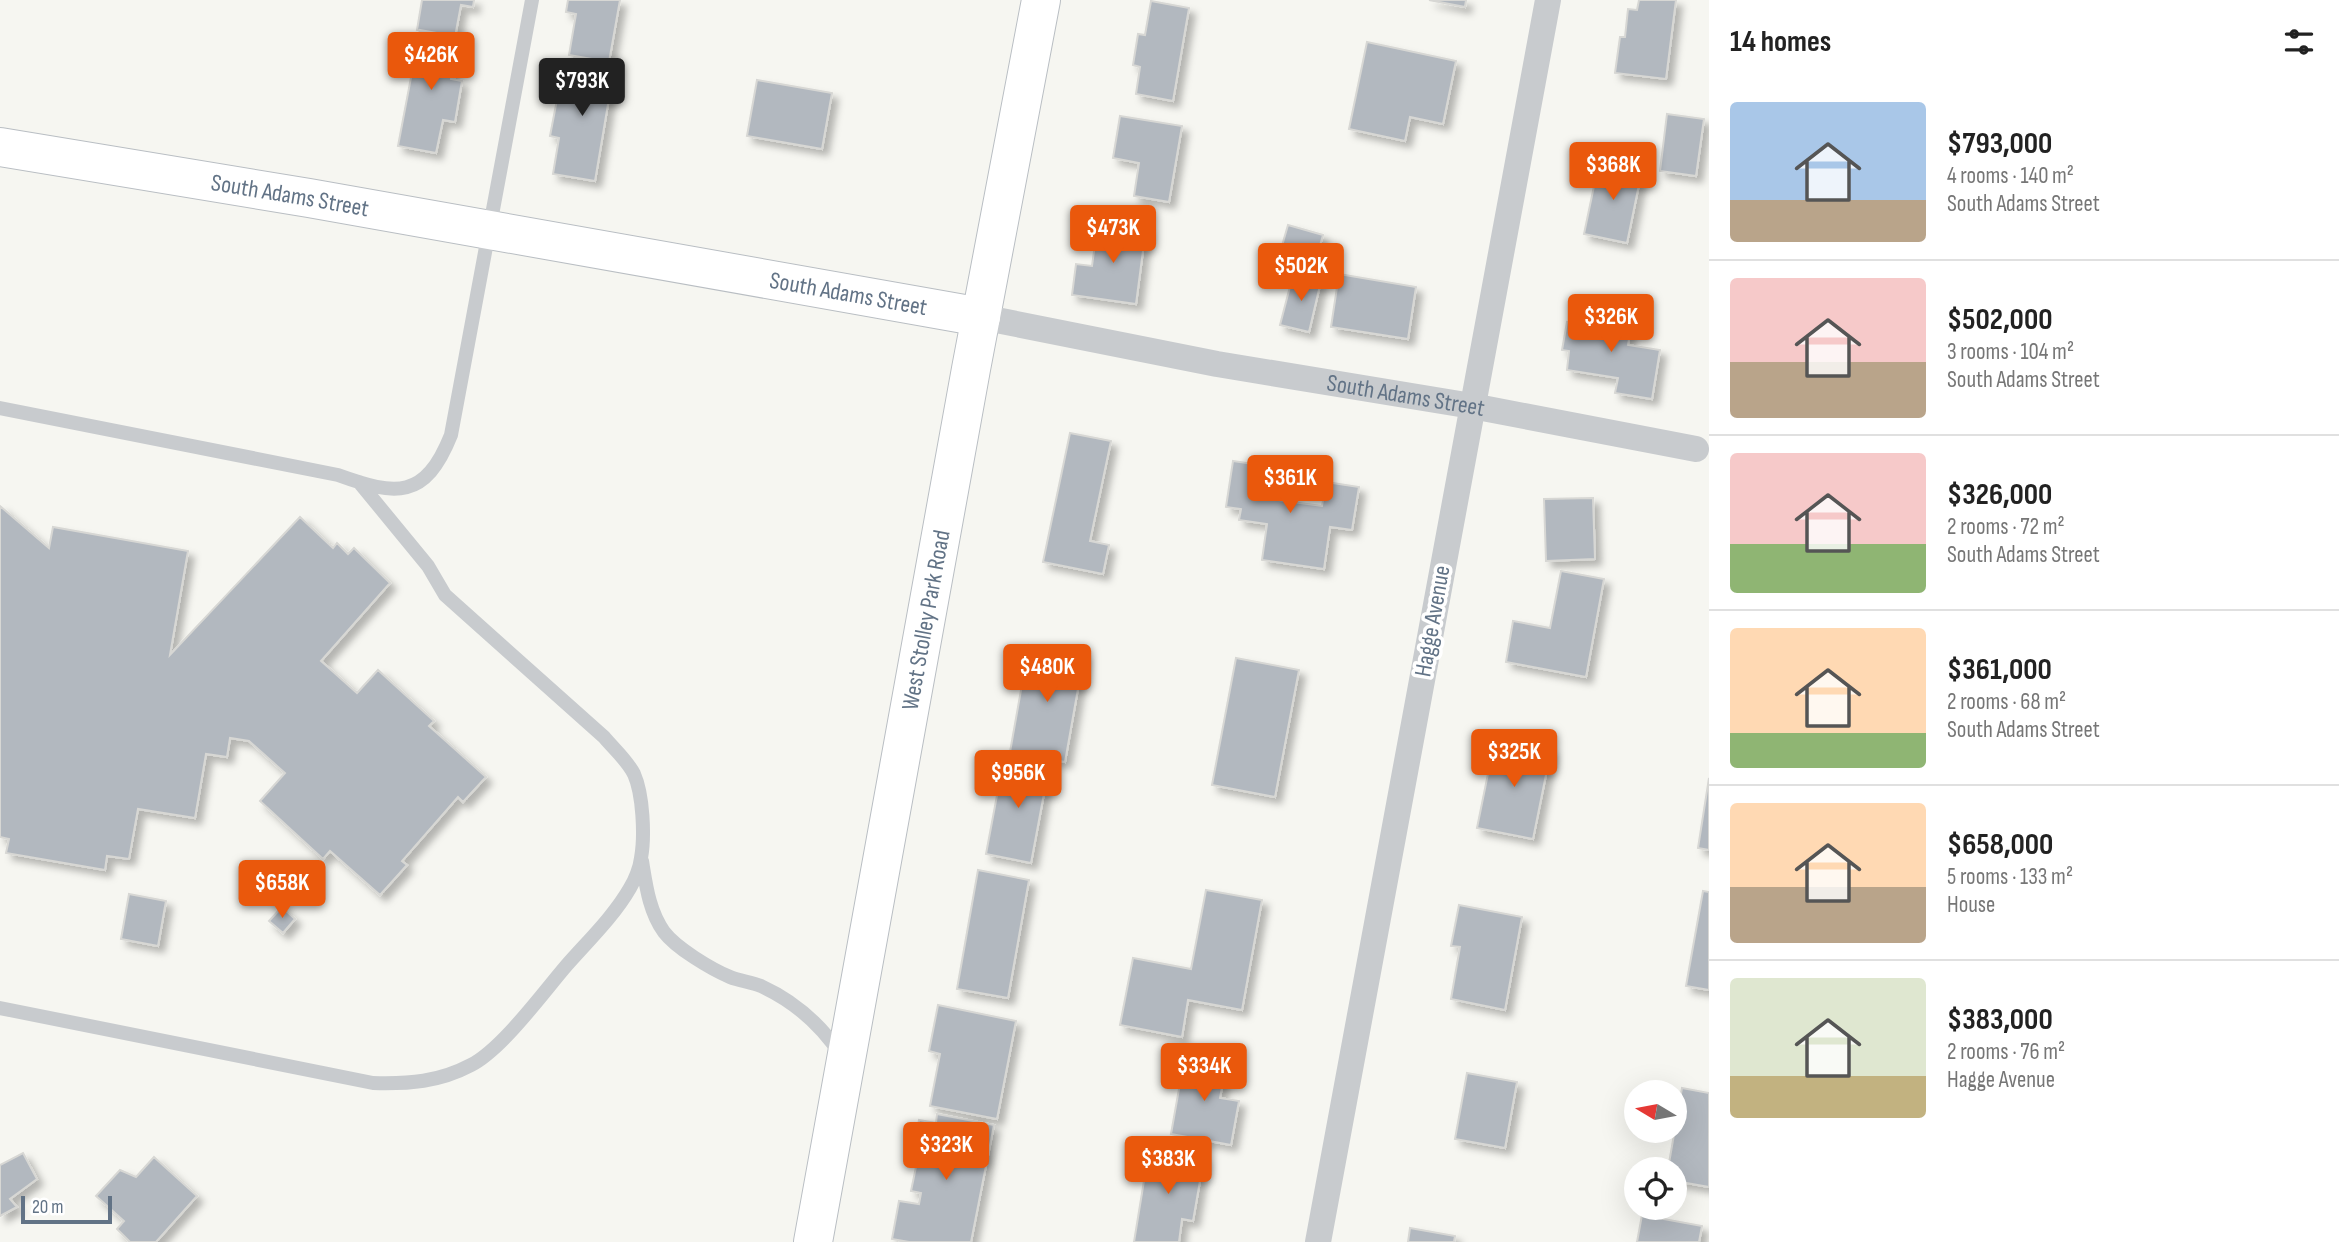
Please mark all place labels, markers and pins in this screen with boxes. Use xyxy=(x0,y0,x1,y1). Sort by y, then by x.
pin: $426K xyxy=(382,32,480,92)
pin: $793K xyxy=(533,58,631,118)
pin: $368K xyxy=(1564,142,1662,202)
pin: $473K xyxy=(1064,205,1162,265)
pin: $502K xyxy=(1252,244,1350,303)
pin: $326K xyxy=(1562,294,1660,354)
pin: $361K xyxy=(1241,456,1339,515)
pin: $480K xyxy=(998,644,1096,704)
pin: $325K xyxy=(1465,730,1563,789)
pin: $956K xyxy=(969,750,1067,810)
pin: $658K xyxy=(233,860,331,920)
pin: $334K xyxy=(1155,1044,1253,1103)
pin: $323K xyxy=(897,1122,995,1182)
pin: $383K xyxy=(1119,1136,1217,1196)

